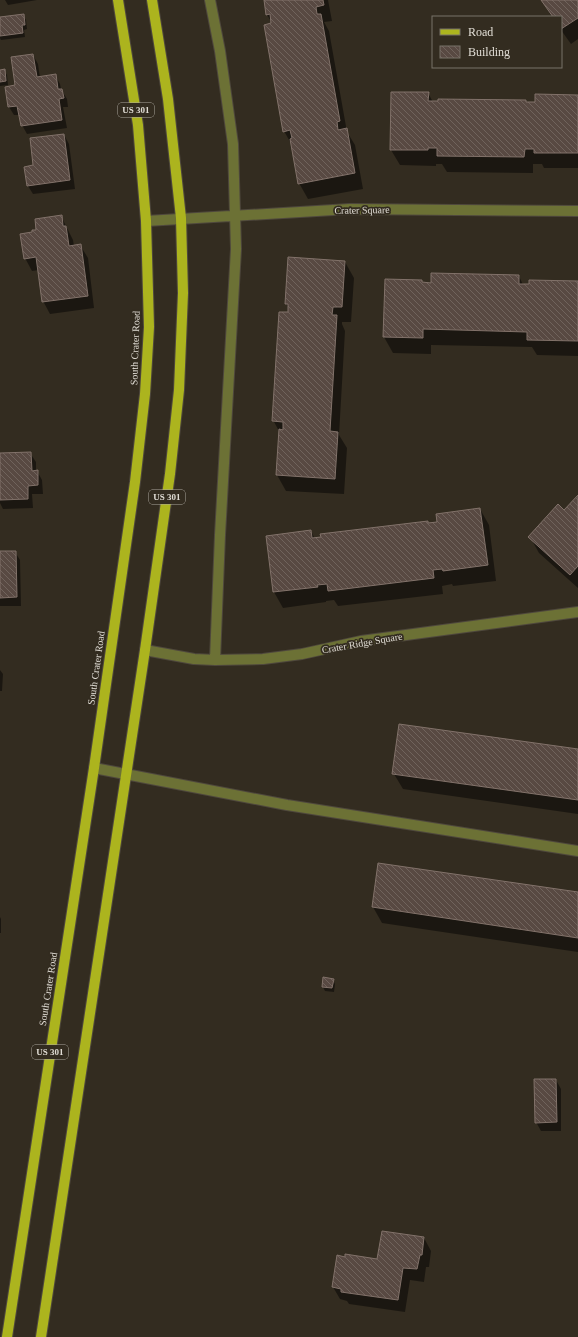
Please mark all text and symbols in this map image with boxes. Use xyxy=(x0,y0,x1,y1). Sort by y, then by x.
legend xyxy=(432,16,562,68)
text: Road xyxy=(468,25,493,39)
text: Building xyxy=(468,45,510,59)
road number: US 301 xyxy=(118,103,154,117)
street label: Crater Square xyxy=(334,204,390,216)
street label: South Crater Road xyxy=(128,311,142,385)
road number: US 301 xyxy=(149,490,185,504)
street label: South Crater Road xyxy=(85,630,107,706)
street label: Crater Ridge Square xyxy=(321,630,404,656)
street label: South Crater Road xyxy=(37,951,59,1027)
road number: US 301 xyxy=(32,1045,68,1059)

